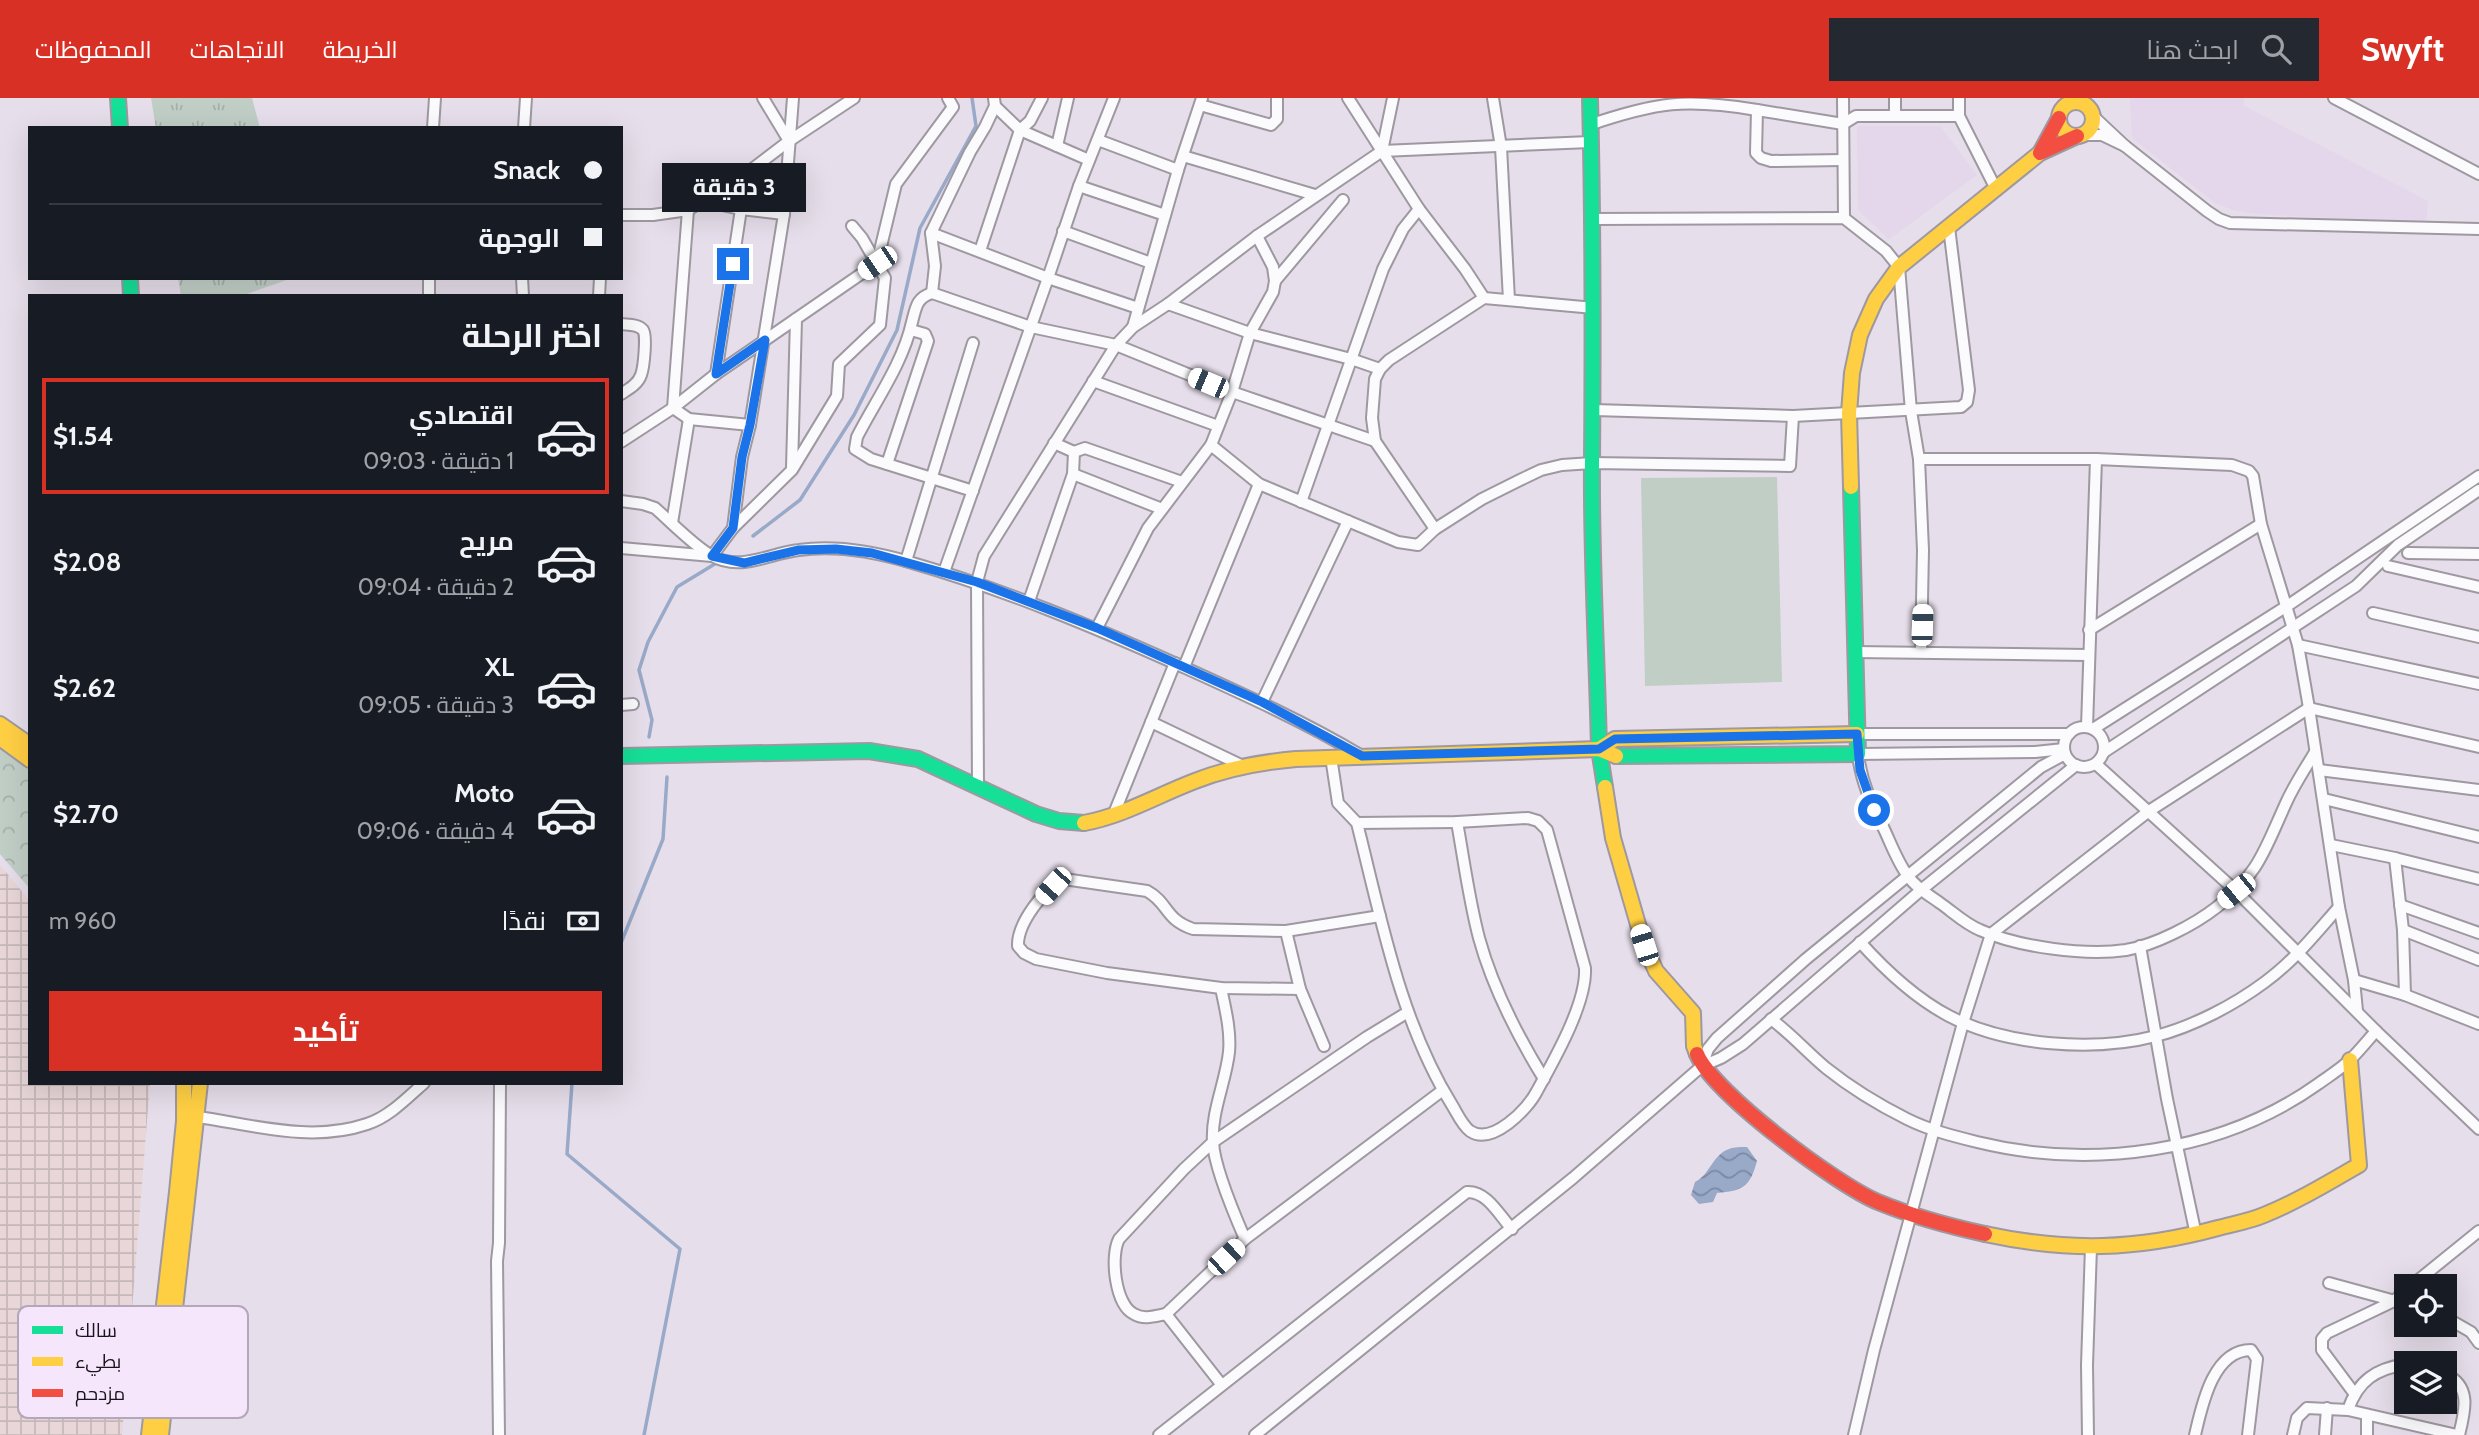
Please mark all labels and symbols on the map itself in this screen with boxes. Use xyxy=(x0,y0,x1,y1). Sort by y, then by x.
callout: 3 دقيقة xyxy=(661,162,805,212)
car xyxy=(854,243,901,283)
route end xyxy=(717,248,749,280)
car xyxy=(1185,365,1232,401)
car xyxy=(1911,604,1934,646)
route start xyxy=(1858,794,1890,826)
car xyxy=(1032,863,1075,909)
car xyxy=(2214,870,2259,912)
car xyxy=(1628,922,1661,968)
car xyxy=(1204,1235,1249,1279)
legend xyxy=(18,1306,248,1418)
text: سالك xyxy=(75,1319,117,1342)
text: بطيء xyxy=(75,1350,121,1376)
text: مزدحم xyxy=(75,1382,125,1407)

